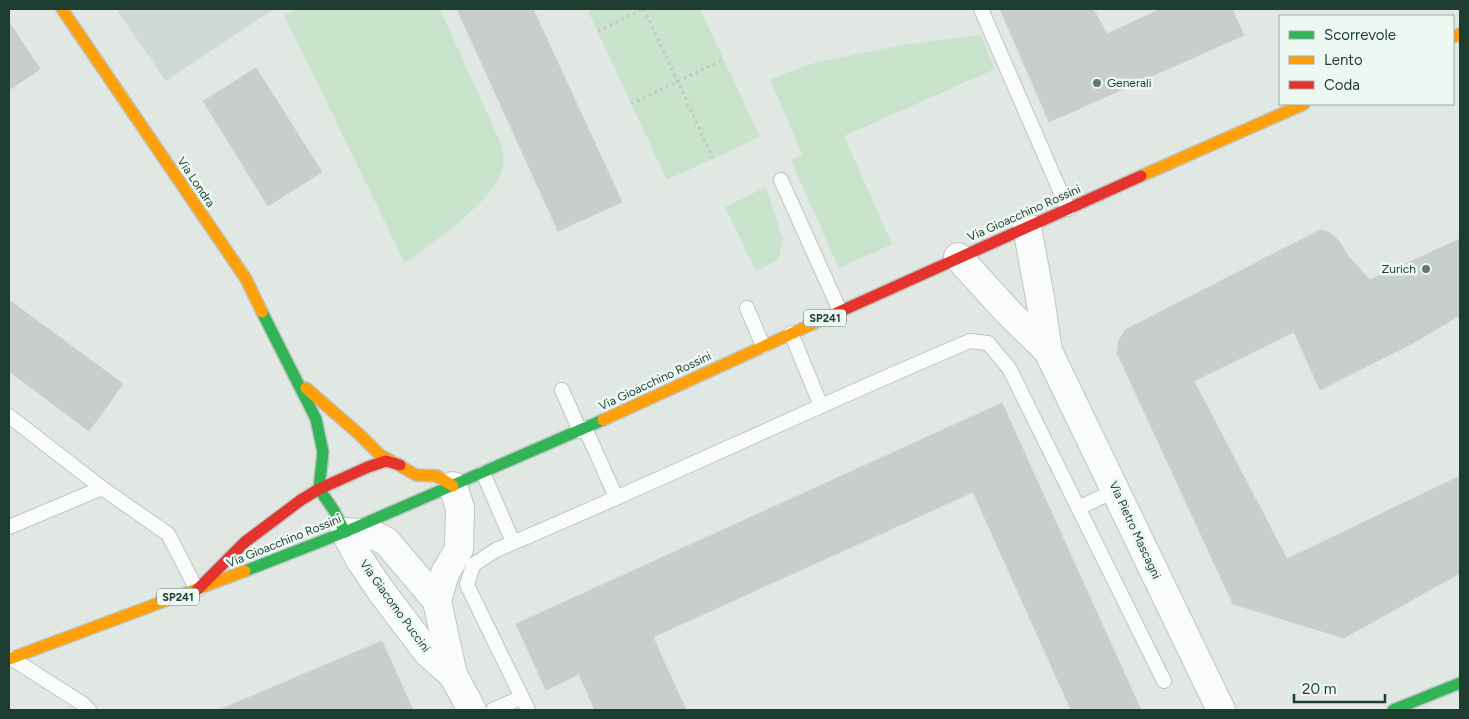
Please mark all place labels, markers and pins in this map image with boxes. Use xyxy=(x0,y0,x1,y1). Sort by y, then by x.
place label: Generali xyxy=(1107,76,1152,90)
marker: Generali xyxy=(1091,77,1103,89)
place label: Zurich xyxy=(1382,262,1416,276)
marker: Zurich xyxy=(1420,263,1432,275)

